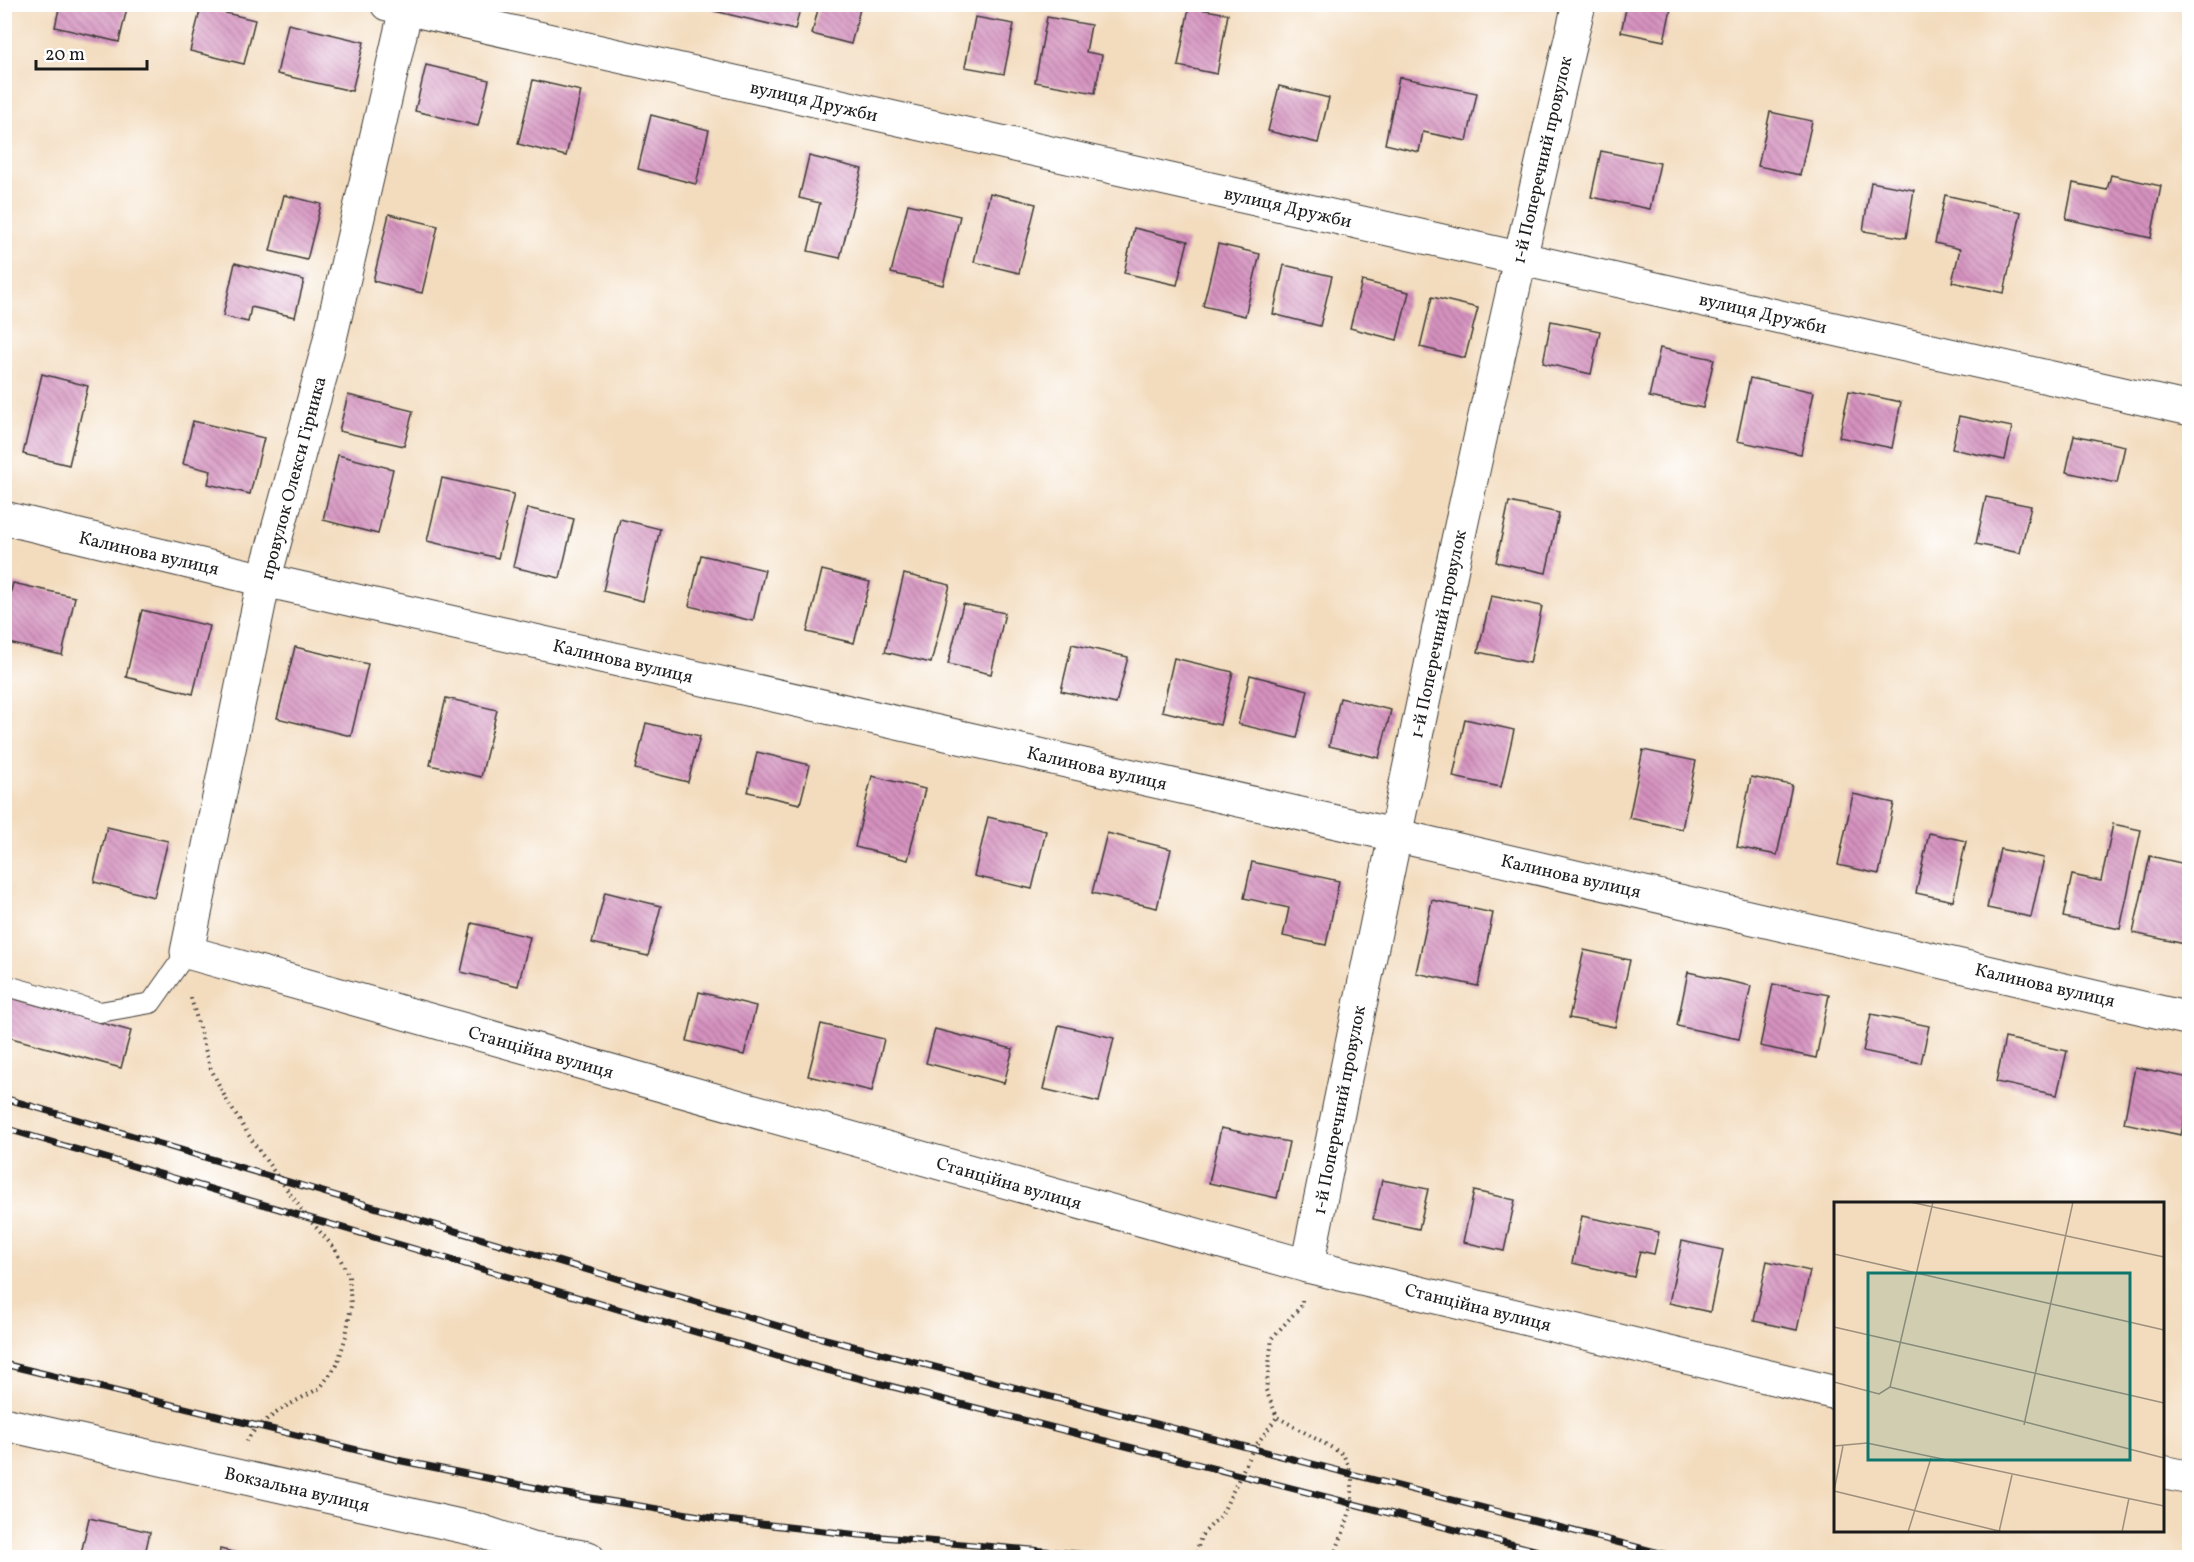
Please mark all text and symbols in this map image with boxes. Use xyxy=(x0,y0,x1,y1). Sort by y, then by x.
scale bar xyxy=(36,33,147,71)
text: 20 m xyxy=(45,43,85,68)
street label: 1-й Поперечний провулок xyxy=(1507,54,1580,267)
street label: вулиця Дружби xyxy=(747,76,880,129)
street label: вулиця Дружби xyxy=(1221,182,1354,235)
street label: вулиця Дружби xyxy=(1696,288,1829,341)
street label: провулок Олекси Гірника xyxy=(255,374,334,583)
street label: Калинова вулиця xyxy=(76,526,221,583)
street label: 1-й Поперечний провулок xyxy=(1405,527,1474,741)
street label: Калинова вулиця xyxy=(550,634,695,691)
street label: Калинова вулиця xyxy=(1024,741,1169,798)
street label: Калинова вулиця xyxy=(1498,849,1643,906)
street label: Калинова вулиця xyxy=(1972,958,2117,1015)
street label: 1-й Поперечний провулок xyxy=(1308,1003,1373,1217)
street label: Станційна вулиця xyxy=(465,1021,616,1086)
street label: Станційна вулиця xyxy=(933,1152,1084,1217)
inset map xyxy=(1834,1202,2164,1532)
street label: Станційна вулиця xyxy=(1402,1278,1553,1339)
street label: Вокзальна вулиця xyxy=(222,1462,372,1519)

